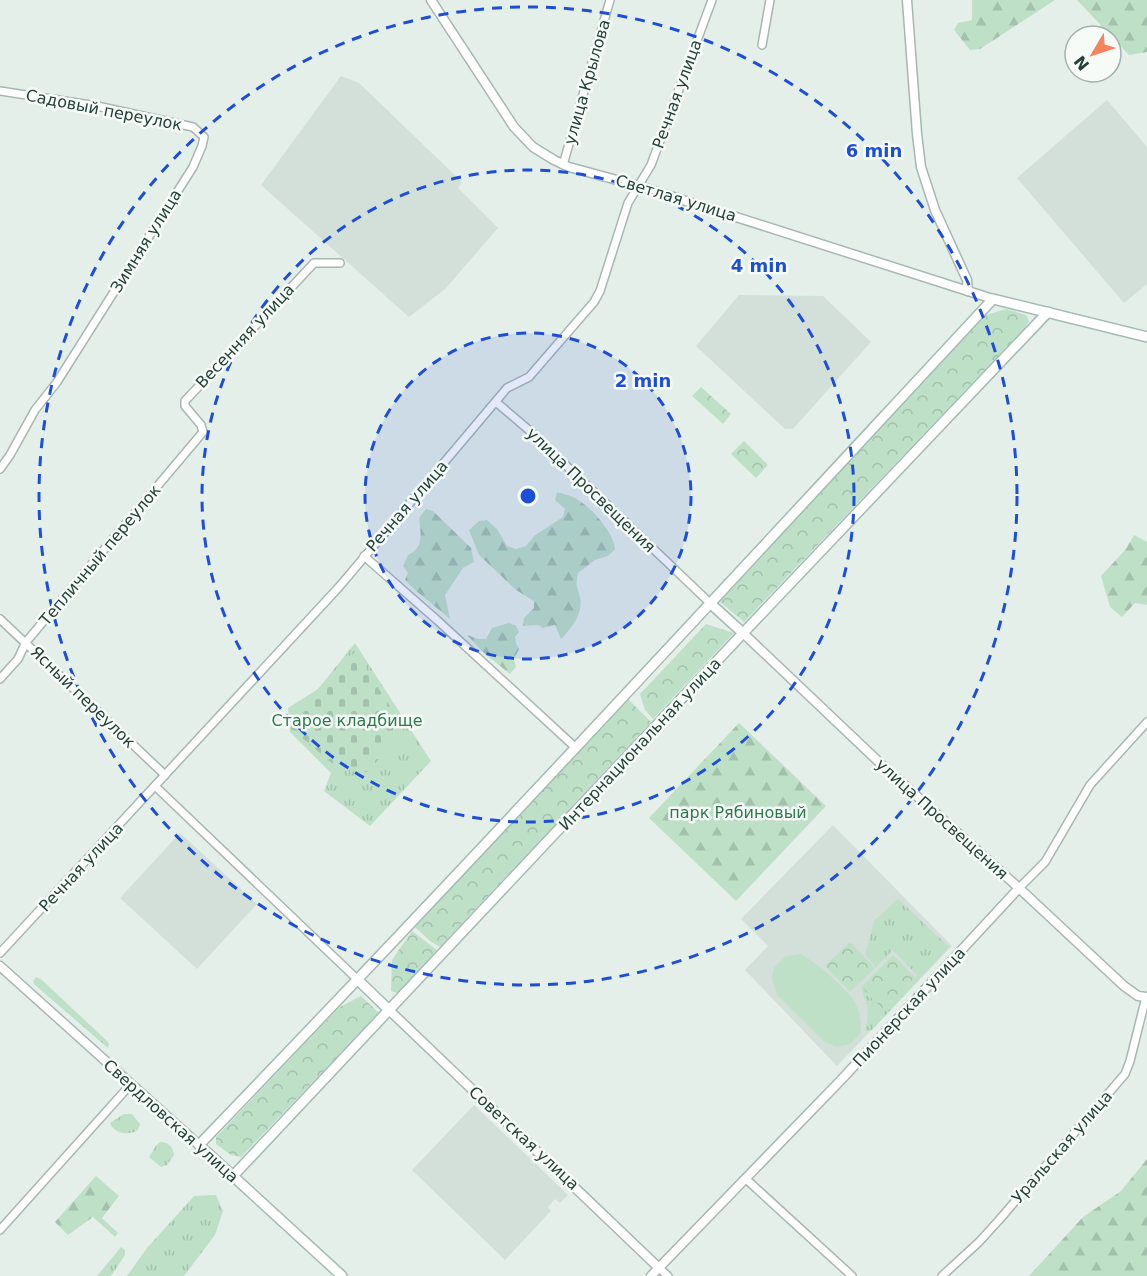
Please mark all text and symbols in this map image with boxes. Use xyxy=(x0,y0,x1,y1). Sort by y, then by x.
street label: улица Крылова xyxy=(560,17,614,147)
north arrow xyxy=(1063,24,1123,84)
street label: Речная улица xyxy=(648,37,706,151)
text: N xyxy=(1070,52,1093,74)
street label: Садовый переулок xyxy=(24,86,184,135)
text: 6 min xyxy=(846,140,902,161)
street label: Светлая улица xyxy=(613,171,739,225)
street label: Зимняя улица xyxy=(107,186,185,296)
text: 4 min xyxy=(731,255,787,276)
street label: Весенняя улица xyxy=(192,280,298,392)
text: 2 min xyxy=(615,370,671,391)
street label: улица Просвещения xyxy=(523,424,659,556)
street label: Речная улица xyxy=(362,456,452,556)
street label: Тепличный переулок xyxy=(35,480,165,630)
centre of rings xyxy=(518,486,538,506)
street label: Ясный переулок xyxy=(27,642,139,752)
street label: Интернациональная улица xyxy=(555,654,725,834)
park label: Старое кладбище xyxy=(271,711,423,730)
street label: улица Просвещения xyxy=(872,755,1012,883)
park label: парк Рябиновый xyxy=(669,803,807,822)
street label: Речная улица xyxy=(35,819,127,915)
street label: Пионерская улица xyxy=(849,943,969,1071)
street label: Свердловская улица xyxy=(100,1055,242,1187)
street label: Советская улица xyxy=(465,1082,583,1194)
street label: Уральская улица xyxy=(1008,1087,1116,1207)

